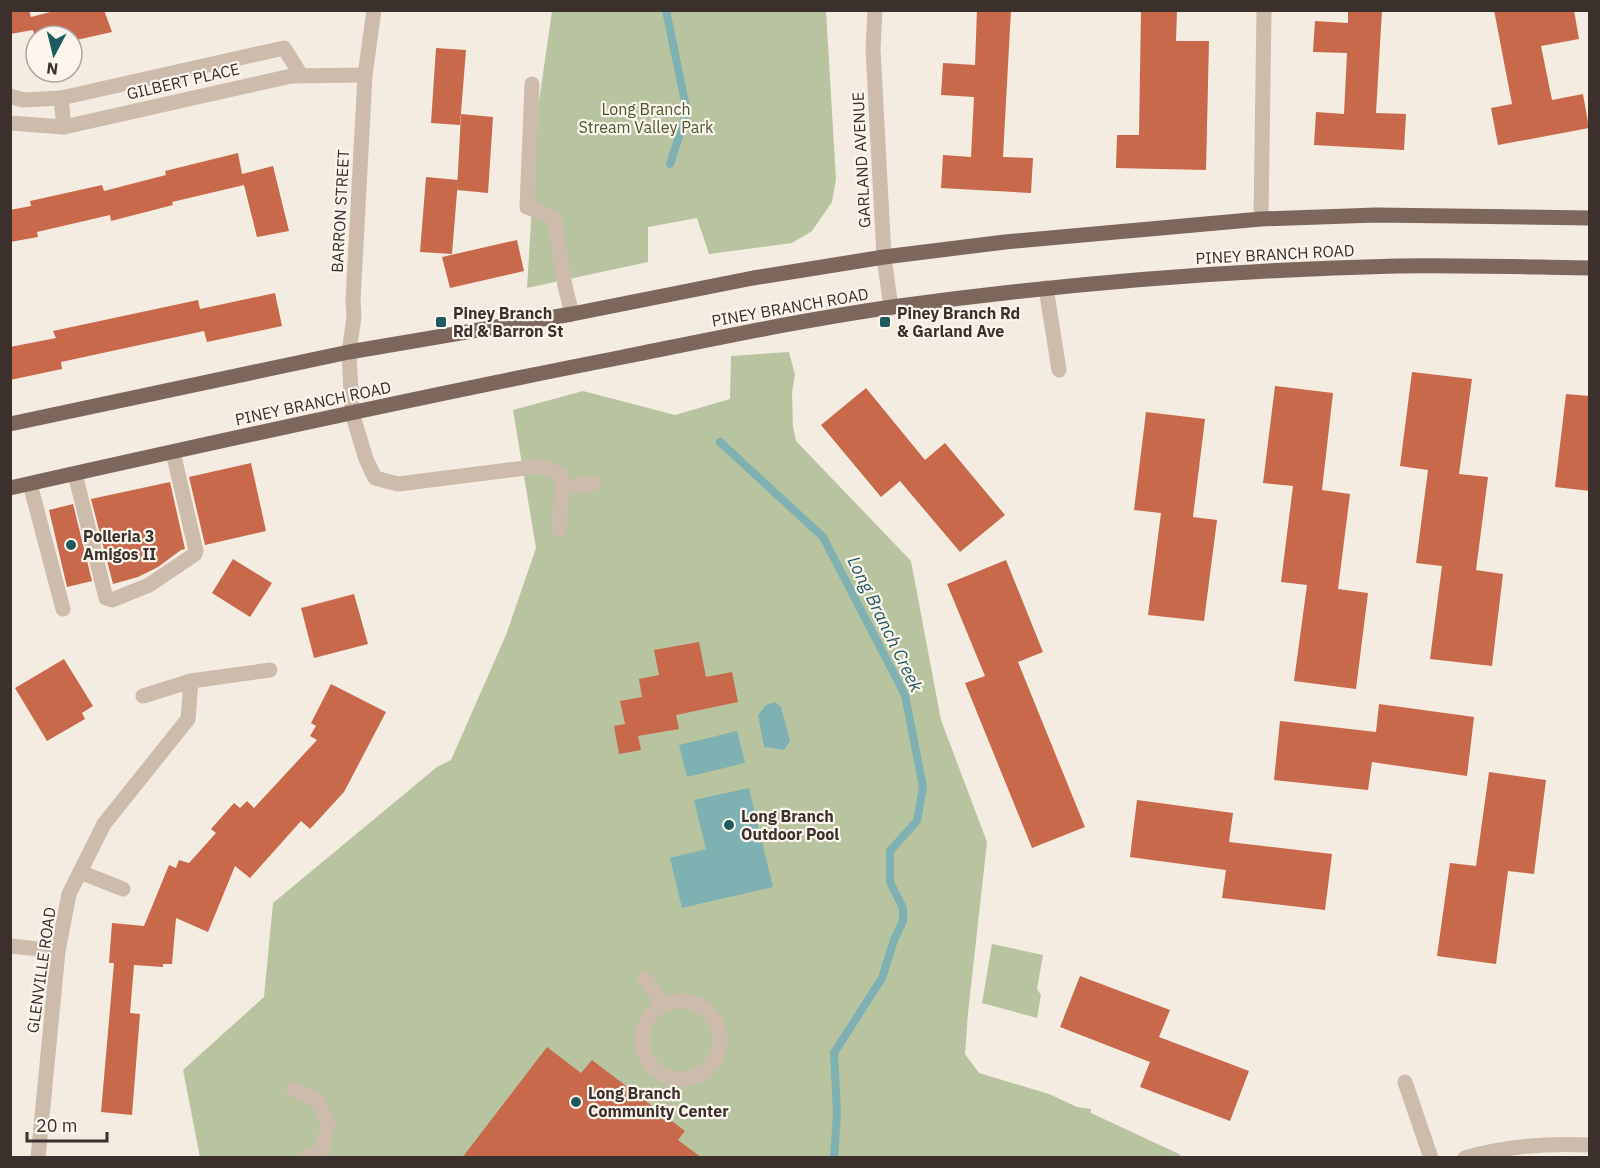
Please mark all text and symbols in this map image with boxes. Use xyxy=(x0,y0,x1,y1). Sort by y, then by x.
north arrow xyxy=(24,24,84,84)
text: N xyxy=(45,58,59,80)
street label: GILBERT PLACE xyxy=(125,58,241,104)
street label: GARLAND AVENUE xyxy=(847,91,875,229)
park label: Long Branch Stream Valley Park xyxy=(578,99,714,137)
street label: BARRON STREET xyxy=(327,149,353,273)
street label: PINEY BRANCH ROAD xyxy=(1195,240,1355,268)
street label: PINEY BRANCH ROAD xyxy=(710,283,870,331)
place label: Piney Branch Rd & Barron St xyxy=(453,303,563,341)
place label: Piney Branch Rd & Garland Ave xyxy=(897,303,1020,341)
marker: Piney Branch Rd & Barron St xyxy=(434,315,448,329)
marker: Piney Branch Rd & Garland Ave xyxy=(878,315,892,329)
street label: PINEY BRANCH ROAD xyxy=(233,377,393,429)
place label: Polleria 3 Amigos II xyxy=(83,526,156,564)
marker: Polleria 3 Amigos II xyxy=(64,538,78,552)
water label: Long Branch Creek xyxy=(843,552,929,696)
place label: Long Branch Outdoor Pool xyxy=(741,806,839,844)
marker: Long Branch Outdoor Pool xyxy=(722,818,736,832)
street label: GLENVILLE ROAD xyxy=(22,906,60,1034)
place label: Long Branch Community Center xyxy=(588,1083,729,1121)
marker: Long Branch Community Center xyxy=(569,1095,583,1109)
scale bar xyxy=(27,1105,106,1143)
text: 20 m xyxy=(36,1114,78,1137)

